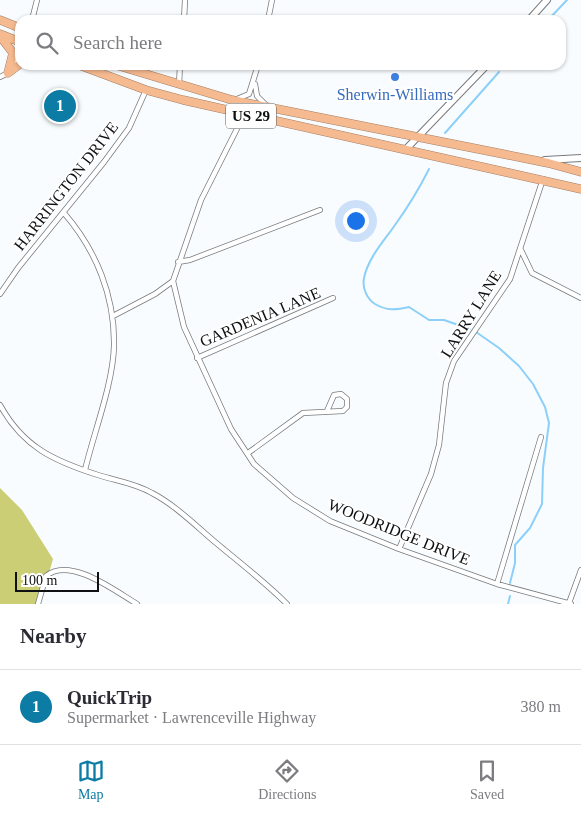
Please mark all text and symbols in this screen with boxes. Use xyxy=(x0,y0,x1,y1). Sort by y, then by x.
search box xyxy=(15,15,566,70)
icon: search xyxy=(33,29,61,57)
text: Search here xyxy=(73,32,162,53)
marker: Sherwin-Williams xyxy=(389,71,401,83)
place label: Sherwin-Williams xyxy=(337,86,453,103)
pin: 1 xyxy=(44,87,76,125)
road number: US 29 xyxy=(226,104,276,128)
street label: HARRINGTON DRIVE xyxy=(11,118,121,254)
your location xyxy=(343,208,369,234)
street label: LARRY LANE xyxy=(437,267,505,361)
street label: GARDENIA LANE xyxy=(197,284,323,350)
street label: WOODRIDGE DRIVE xyxy=(326,496,472,568)
scale bar xyxy=(15,569,99,592)
text: 100 m xyxy=(22,573,57,588)
text: Nearby xyxy=(20,624,87,648)
text: QuickTrip xyxy=(67,687,152,708)
text: 1 xyxy=(32,698,40,715)
text: 380 m xyxy=(521,698,561,715)
text: Supermarket · Lawrenceville Highway xyxy=(67,709,316,726)
tab: Map xyxy=(77,757,105,803)
tab: Directions xyxy=(258,757,317,803)
tab: Saved xyxy=(470,757,504,803)

